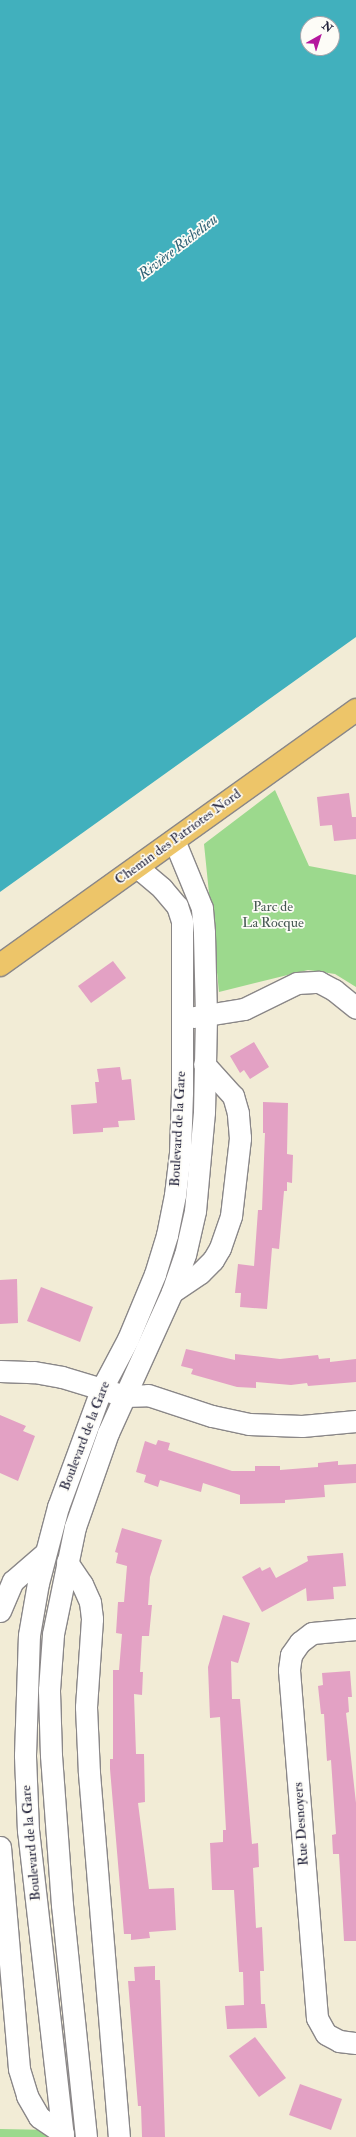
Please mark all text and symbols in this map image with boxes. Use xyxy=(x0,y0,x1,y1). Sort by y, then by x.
north arrow xyxy=(300,16,340,56)
text: N xyxy=(319,19,335,35)
water label: Rivière Richelieu xyxy=(135,211,221,283)
street label: Chemin des Patriotes Nord xyxy=(112,786,244,888)
park label: Parc de La Rocque xyxy=(242,899,304,932)
street label: Boulevard de la Gare xyxy=(167,1071,189,1187)
street label: Boulevard de la Gare xyxy=(56,1379,114,1493)
street label: Rue Desnoyers xyxy=(290,1782,312,1866)
street label: Boulevard de la Gare xyxy=(18,1785,44,1901)

